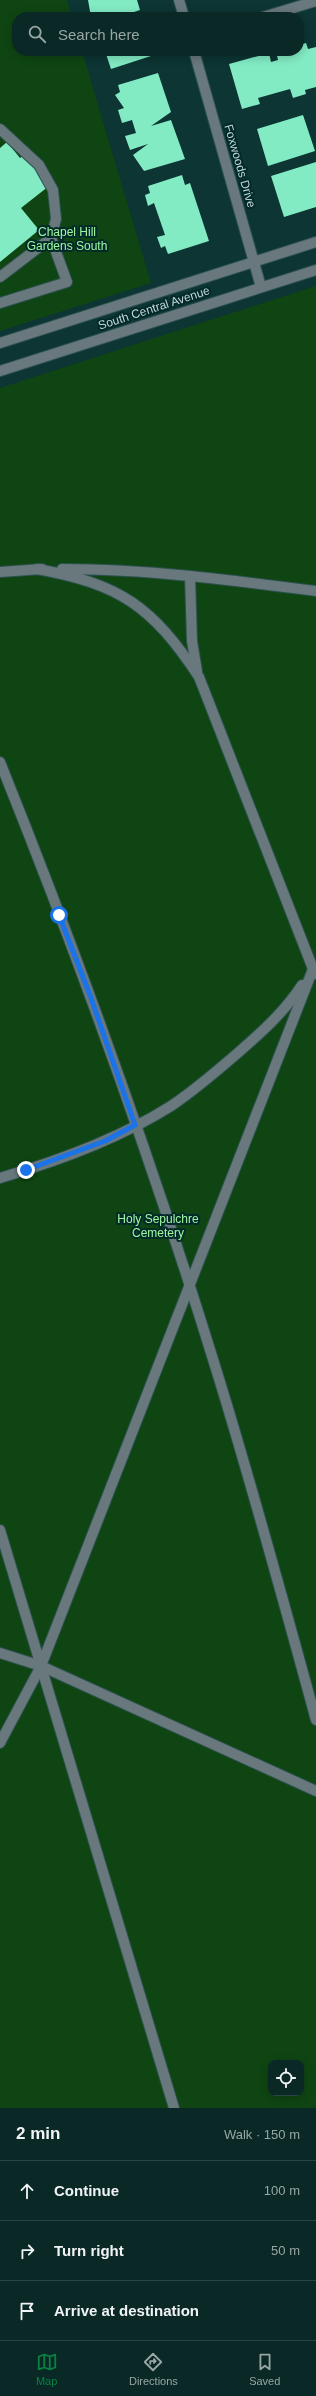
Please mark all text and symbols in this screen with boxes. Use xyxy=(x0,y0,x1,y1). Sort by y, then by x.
search box xyxy=(12,12,304,56)
icon: search xyxy=(26,23,48,45)
text: Search here xyxy=(58,26,140,43)
street label: Foxwoods Drive xyxy=(221,123,259,210)
park label: Chapel Hill Gardens South xyxy=(27,225,107,253)
street label: South Central Avenue xyxy=(96,283,212,333)
route start xyxy=(50,906,68,924)
route end xyxy=(17,1161,35,1179)
park label: Holy Sepulchre Cemetery xyxy=(117,1212,199,1240)
map controls xyxy=(268,2060,304,2096)
button: locate xyxy=(268,2060,304,2096)
text: 2 min xyxy=(16,2124,60,2143)
text: Walk · 150 m xyxy=(224,2127,300,2142)
icon: ahead xyxy=(16,2180,38,2202)
text: Continue xyxy=(54,2182,119,2199)
text: 100 m xyxy=(264,2183,300,2198)
icon: right xyxy=(16,2240,38,2262)
text: Turn right xyxy=(54,2242,124,2259)
text: 50 m xyxy=(271,2243,300,2258)
icon: arrive xyxy=(16,2300,38,2322)
text: Arrive at destination xyxy=(54,2302,199,2319)
tab: Map xyxy=(36,2351,58,2387)
tab: Directions xyxy=(129,2351,178,2387)
tab: Saved xyxy=(249,2351,280,2387)

